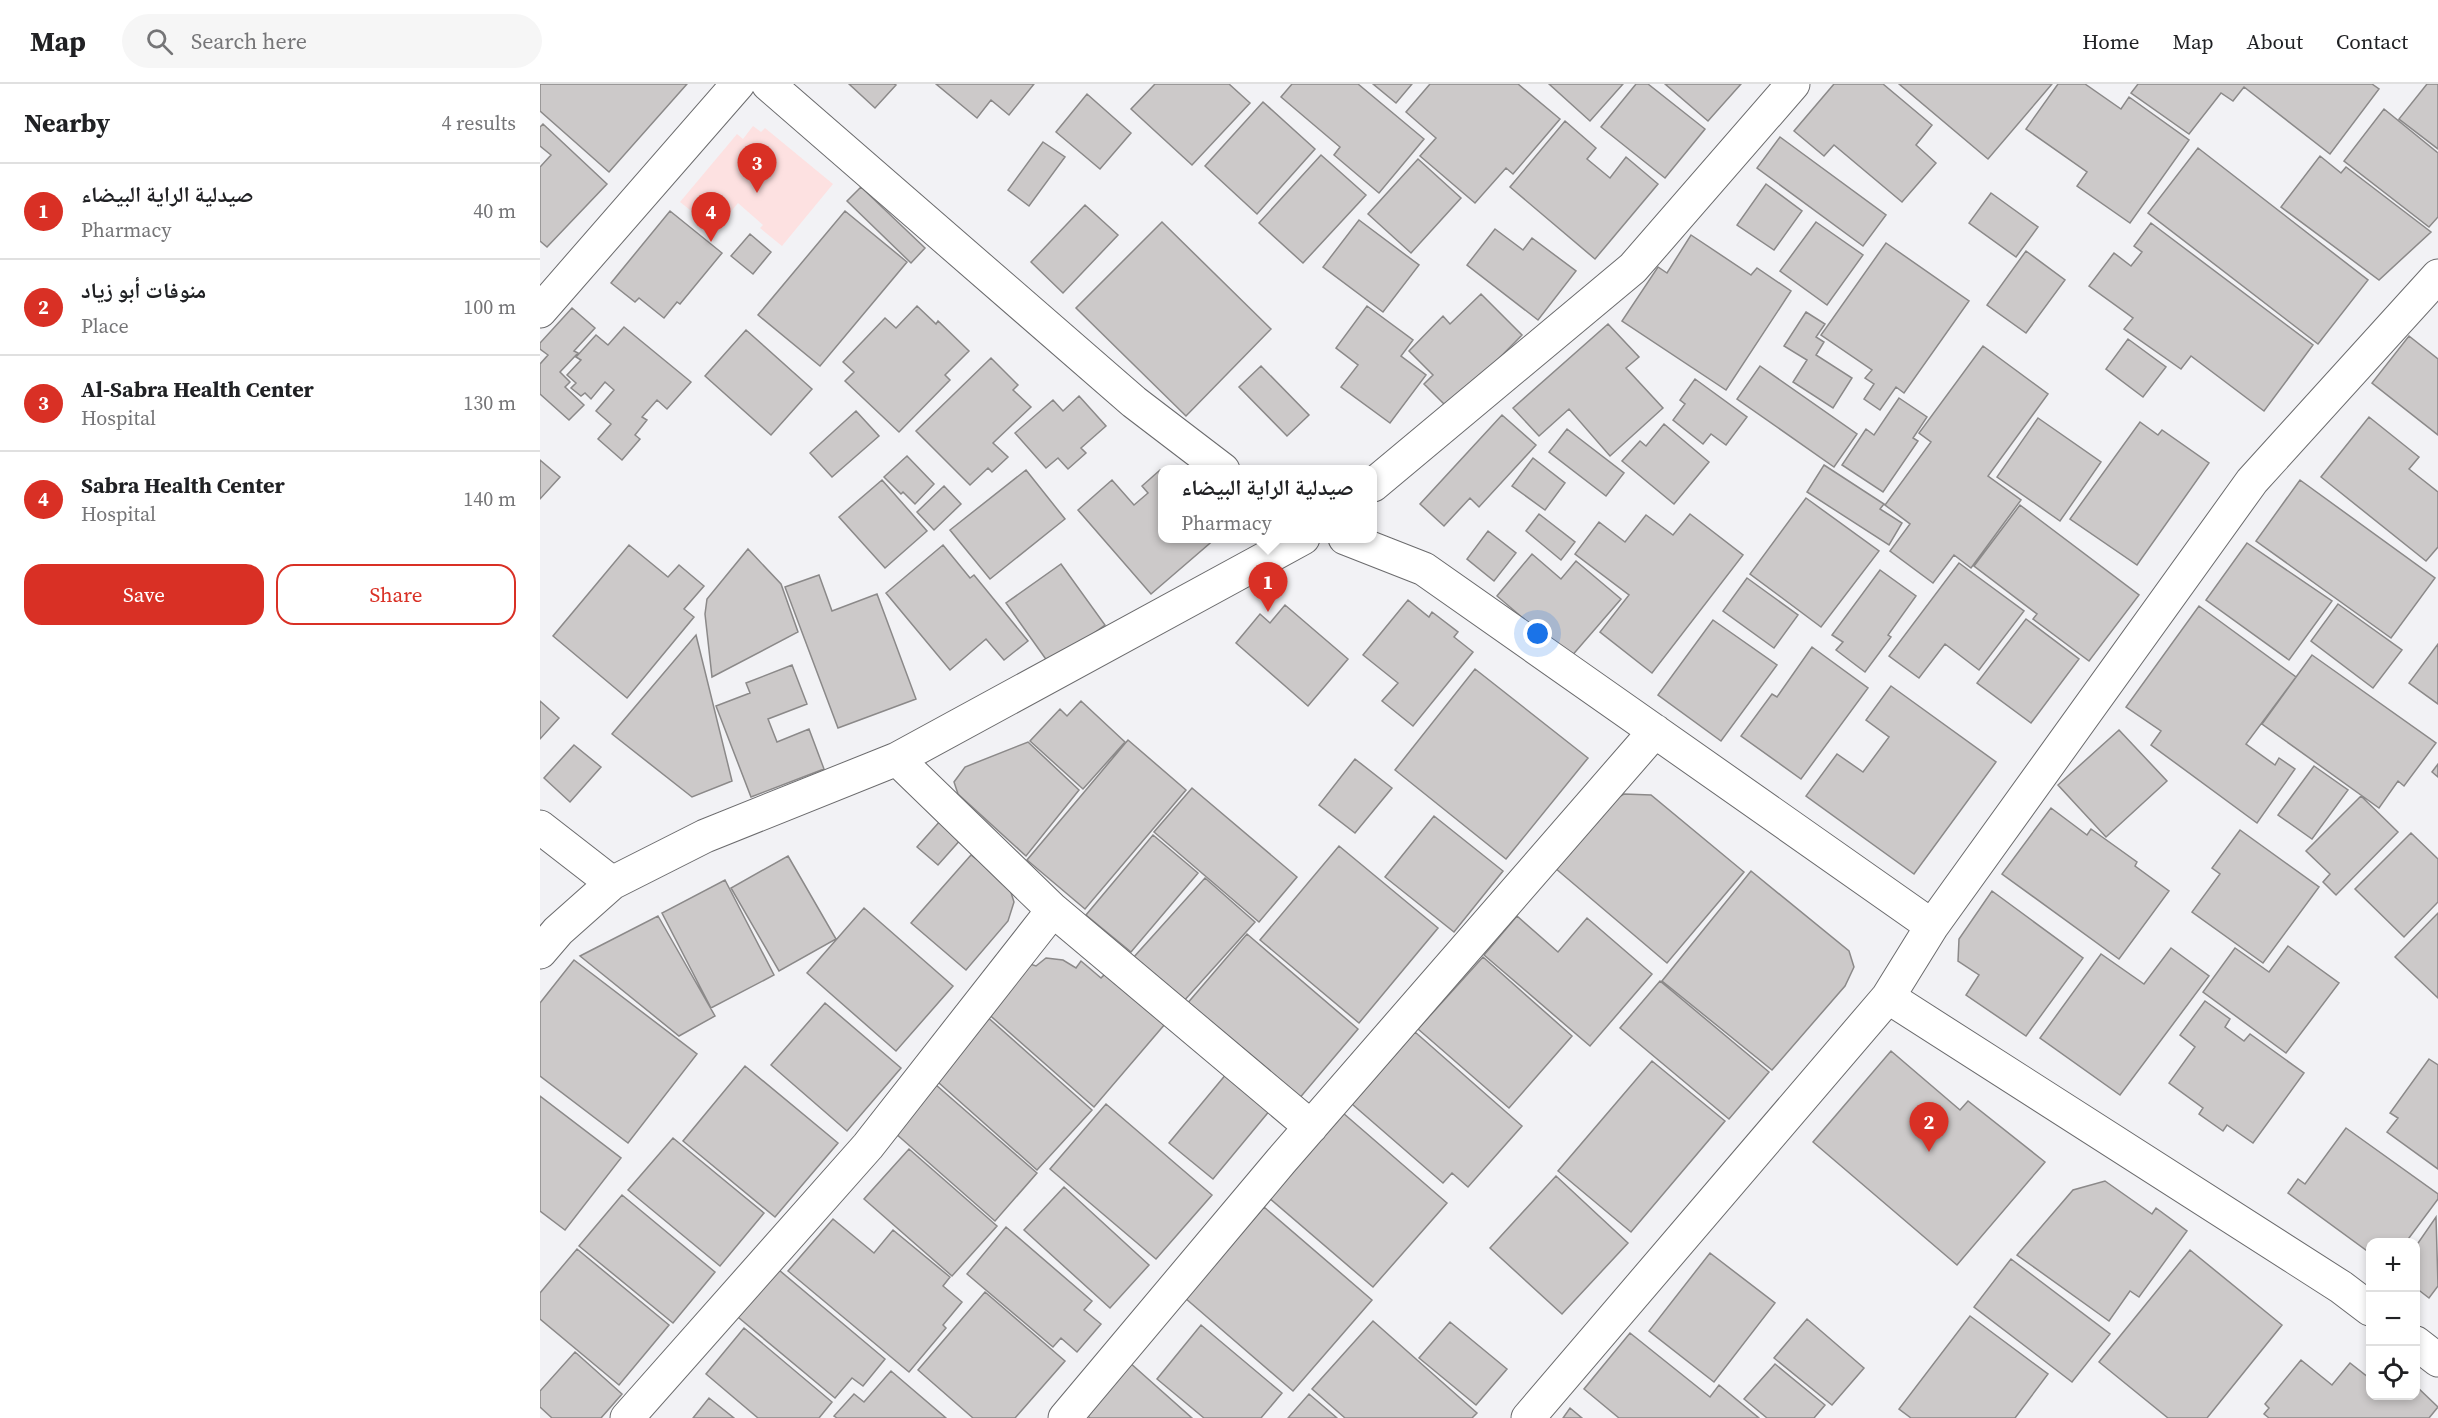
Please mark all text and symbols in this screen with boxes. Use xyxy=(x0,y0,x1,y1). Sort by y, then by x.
search box xyxy=(122,14,542,68)
text: Map xyxy=(30,22,86,60)
icon: search xyxy=(143,25,176,58)
text: Search here xyxy=(191,26,307,56)
text: Home xyxy=(2082,27,2140,56)
text: Map xyxy=(2173,27,2214,56)
text: About xyxy=(2247,27,2303,56)
text: Contact xyxy=(2336,27,2408,56)
text: Nearby xyxy=(24,105,110,141)
text: 4 results xyxy=(441,109,516,137)
pin: 3 xyxy=(738,144,776,193)
text: صيدلية الراية البيضاء xyxy=(81,179,253,209)
pin: 4 xyxy=(692,192,730,242)
text: 1 xyxy=(38,197,49,225)
text: 40 m xyxy=(473,197,516,225)
text: Pharmacy xyxy=(81,216,172,244)
text: منوفات أبو زياد xyxy=(81,275,206,305)
text: 2 xyxy=(38,293,49,321)
text: 100 m xyxy=(463,293,516,321)
text: Place xyxy=(81,312,129,340)
text: Al-Sabra Health Center xyxy=(81,374,314,404)
text: 3 xyxy=(38,389,49,417)
text: 130 m xyxy=(463,389,516,417)
text: Hospital xyxy=(81,404,156,432)
popup xyxy=(1158,465,1377,543)
text: Sabra Health Center xyxy=(81,470,285,500)
text: صيدلية الراية البيضاء xyxy=(1181,472,1354,502)
text: 4 xyxy=(38,485,49,513)
text: 140 m xyxy=(463,485,516,513)
text: Hospital xyxy=(81,500,156,528)
text: Pharmacy xyxy=(1181,509,1272,537)
pin: 1 xyxy=(1248,562,1288,612)
button: Save xyxy=(24,564,264,625)
button: Share xyxy=(276,564,516,625)
your location xyxy=(1523,619,1552,648)
pin: 2 xyxy=(1910,1102,1948,1152)
map controls xyxy=(2366,1238,2420,1400)
button: + xyxy=(2366,1238,2420,1292)
button: − xyxy=(2366,1292,2420,1346)
button: locate xyxy=(2366,1346,2420,1400)

